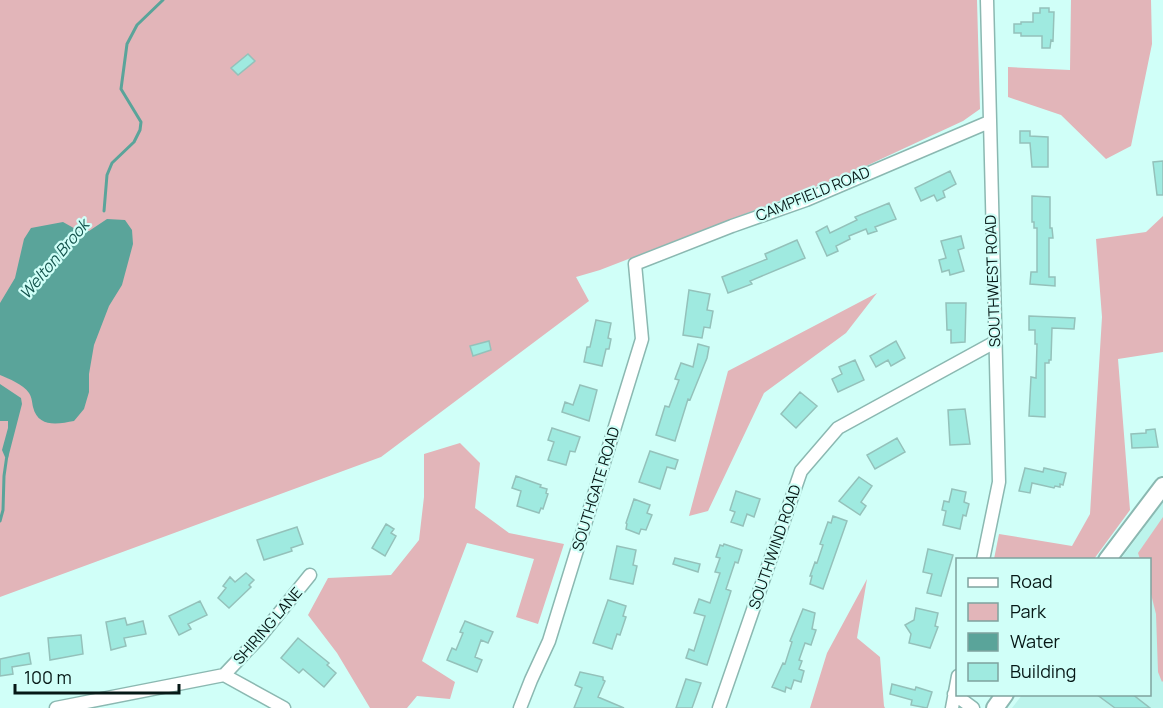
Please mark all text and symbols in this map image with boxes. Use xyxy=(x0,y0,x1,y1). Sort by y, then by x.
street label: CAMPFIELD ROAD xyxy=(753,161,873,226)
water label: Welton Brook xyxy=(14,213,95,303)
street label: SOUTHWEST ROAD xyxy=(980,215,1005,348)
street label: SOUTHGATE ROAD xyxy=(567,424,624,554)
street label: SOUTHWIND ROAD xyxy=(743,482,806,612)
legend xyxy=(956,558,1151,696)
text: Road xyxy=(1010,569,1053,593)
street label: SHIRING LANE xyxy=(228,583,307,669)
text: Park xyxy=(1010,599,1047,623)
text: Water xyxy=(1010,629,1060,653)
scale bar xyxy=(15,657,178,695)
text: Building xyxy=(1010,659,1076,683)
text: 100 m xyxy=(24,665,72,689)

